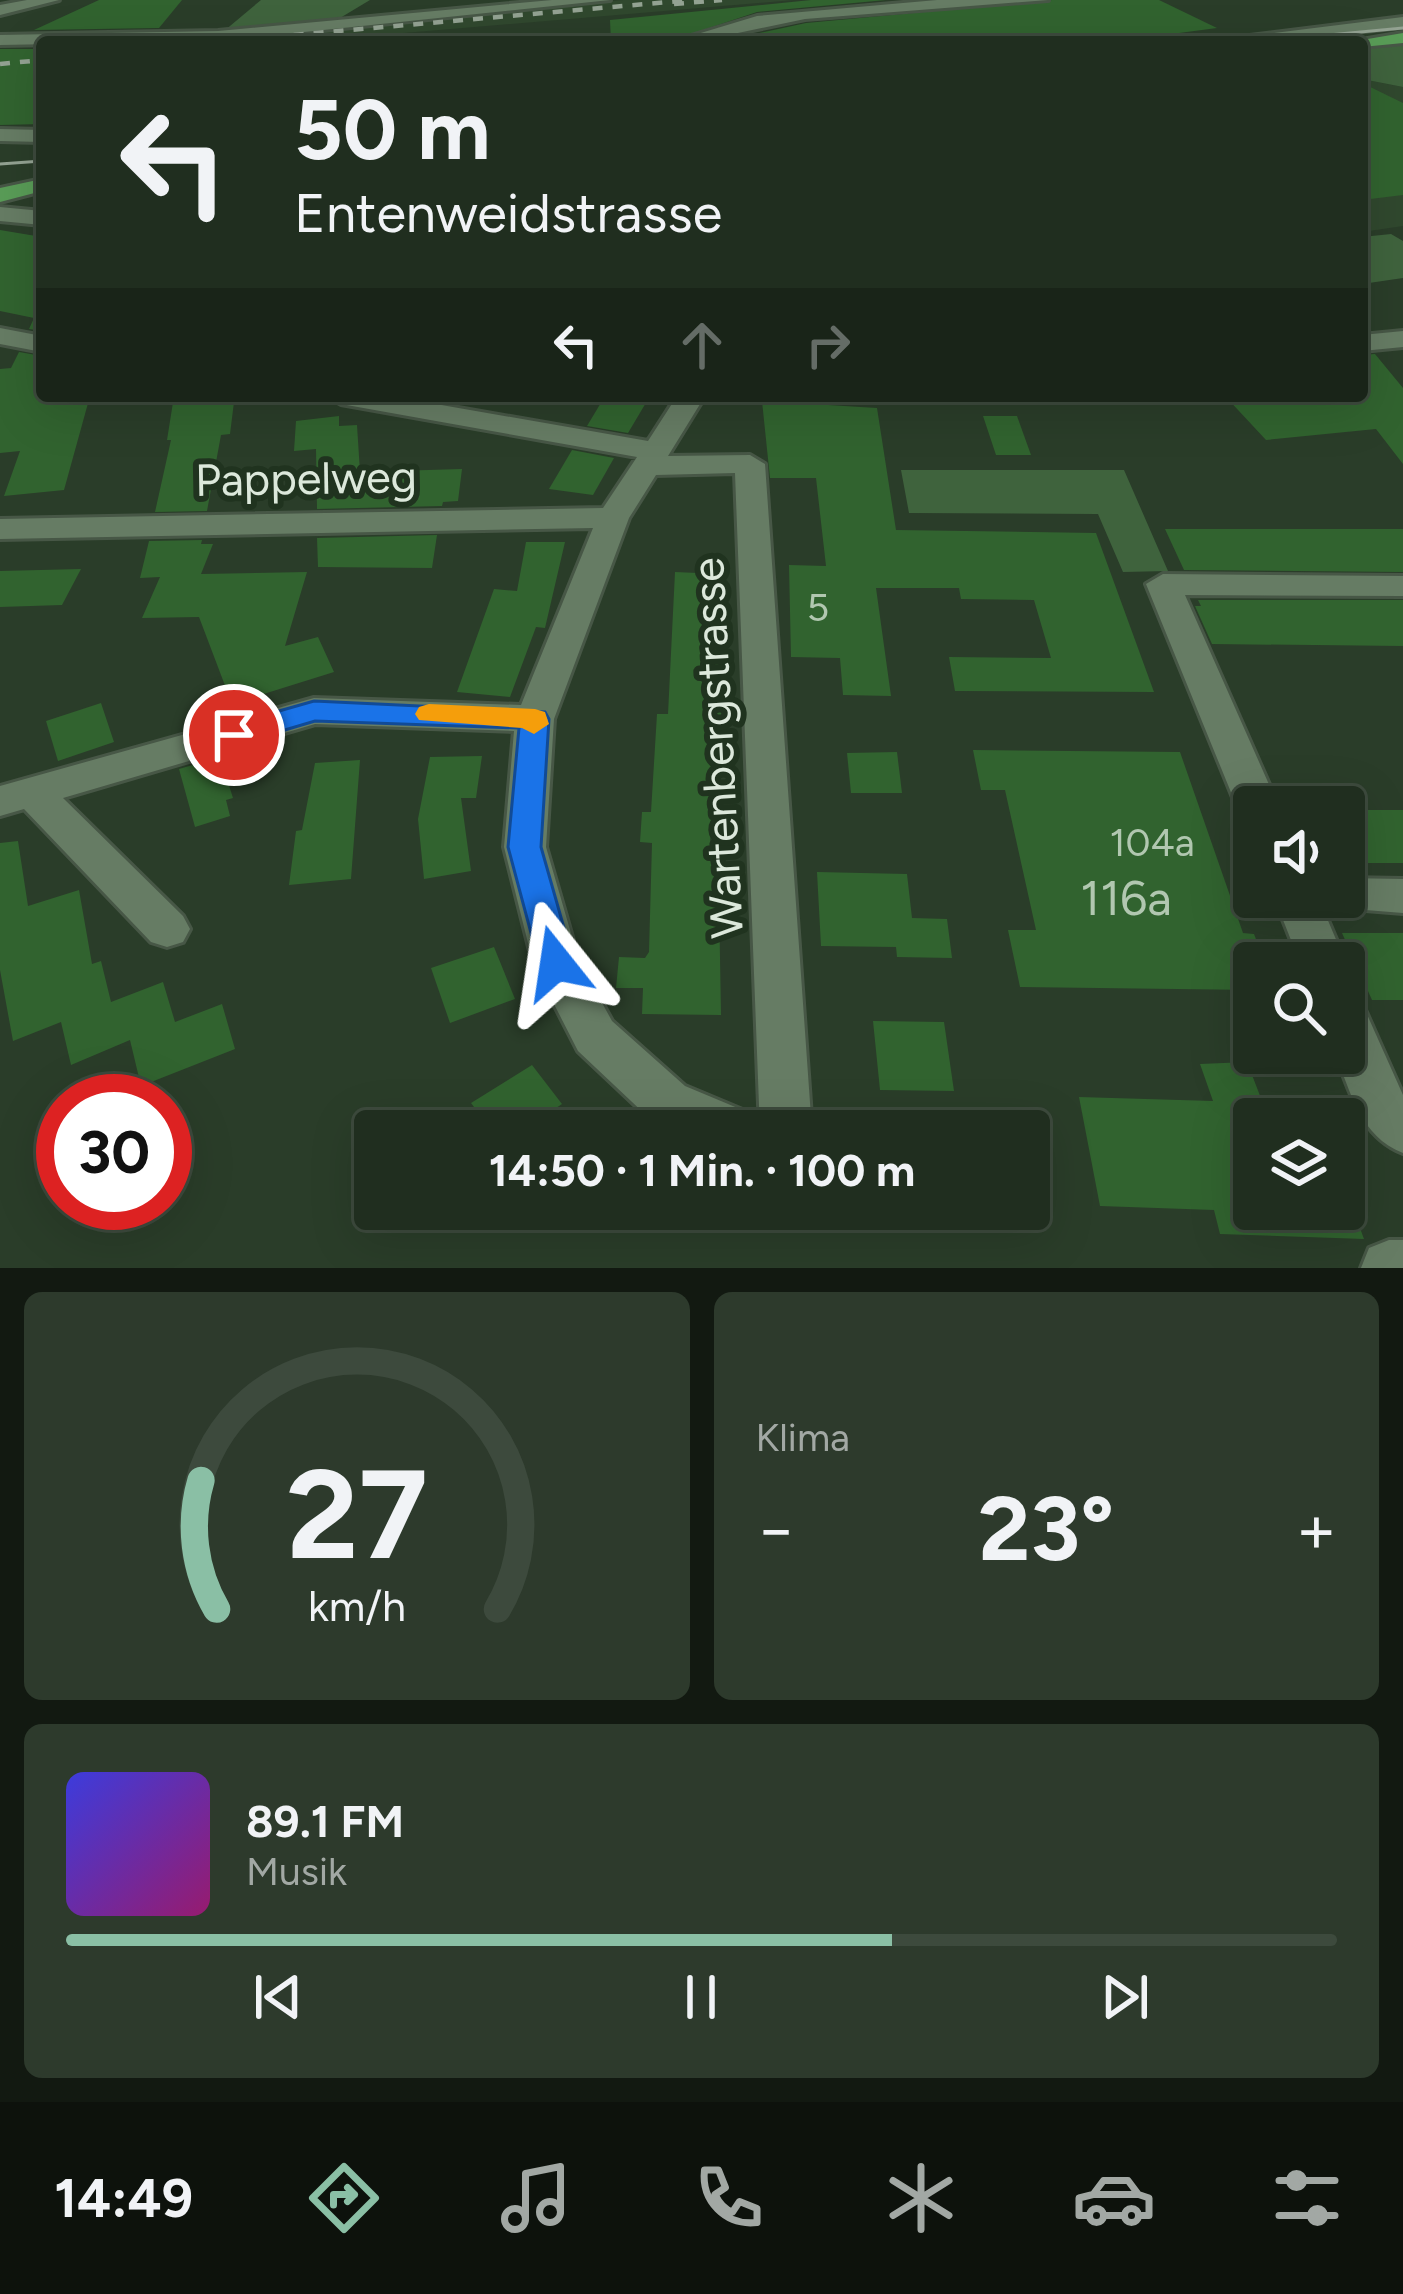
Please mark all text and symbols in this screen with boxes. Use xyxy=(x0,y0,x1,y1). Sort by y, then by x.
text: 50 m xyxy=(294,79,490,180)
icon: left xyxy=(96,84,252,240)
text: Entenweidstrasse xyxy=(294,181,722,246)
icon: left xyxy=(543,312,609,378)
icon: ahead xyxy=(669,312,735,378)
icon: right xyxy=(795,312,861,378)
street label: Pappelweg xyxy=(195,449,417,507)
street label: Wartenbergstrasse xyxy=(680,556,754,940)
house number: 5 xyxy=(807,584,829,631)
pin xyxy=(183,684,285,786)
icon: arrive xyxy=(201,702,267,768)
map controls xyxy=(1233,786,1365,1230)
button: sound xyxy=(1233,786,1365,918)
house number: 104a xyxy=(1109,819,1195,866)
house number: 116a xyxy=(1080,869,1172,927)
position arrow xyxy=(493,900,619,1026)
button: search xyxy=(1233,942,1365,1074)
speed limit sign: 30 xyxy=(36,1074,192,1230)
button: layers xyxy=(1233,1098,1365,1230)
text: 14:50 · 1 Min. · 100 m xyxy=(489,1143,915,1197)
text: Klima xyxy=(756,1414,850,1461)
text: 27 xyxy=(286,1439,428,1589)
text: 23° xyxy=(978,1474,1114,1583)
text: − xyxy=(756,1489,797,1569)
text: + xyxy=(1296,1489,1337,1569)
text: km/h xyxy=(308,1580,406,1632)
text: 89.1 FM xyxy=(246,1794,404,1848)
text: Musik xyxy=(246,1848,347,1895)
icon: previous xyxy=(245,1964,311,2030)
icon: pause xyxy=(668,1964,734,2030)
icon: next xyxy=(1092,1964,1158,2030)
icon: directions xyxy=(302,2156,386,2240)
icon: music xyxy=(494,2156,578,2240)
icon: phone xyxy=(687,2156,771,2240)
icon: climate xyxy=(879,2156,963,2240)
icon: car xyxy=(1072,2156,1156,2240)
icon: filters xyxy=(1265,2156,1349,2240)
text: 14:49 xyxy=(54,2166,193,2231)

